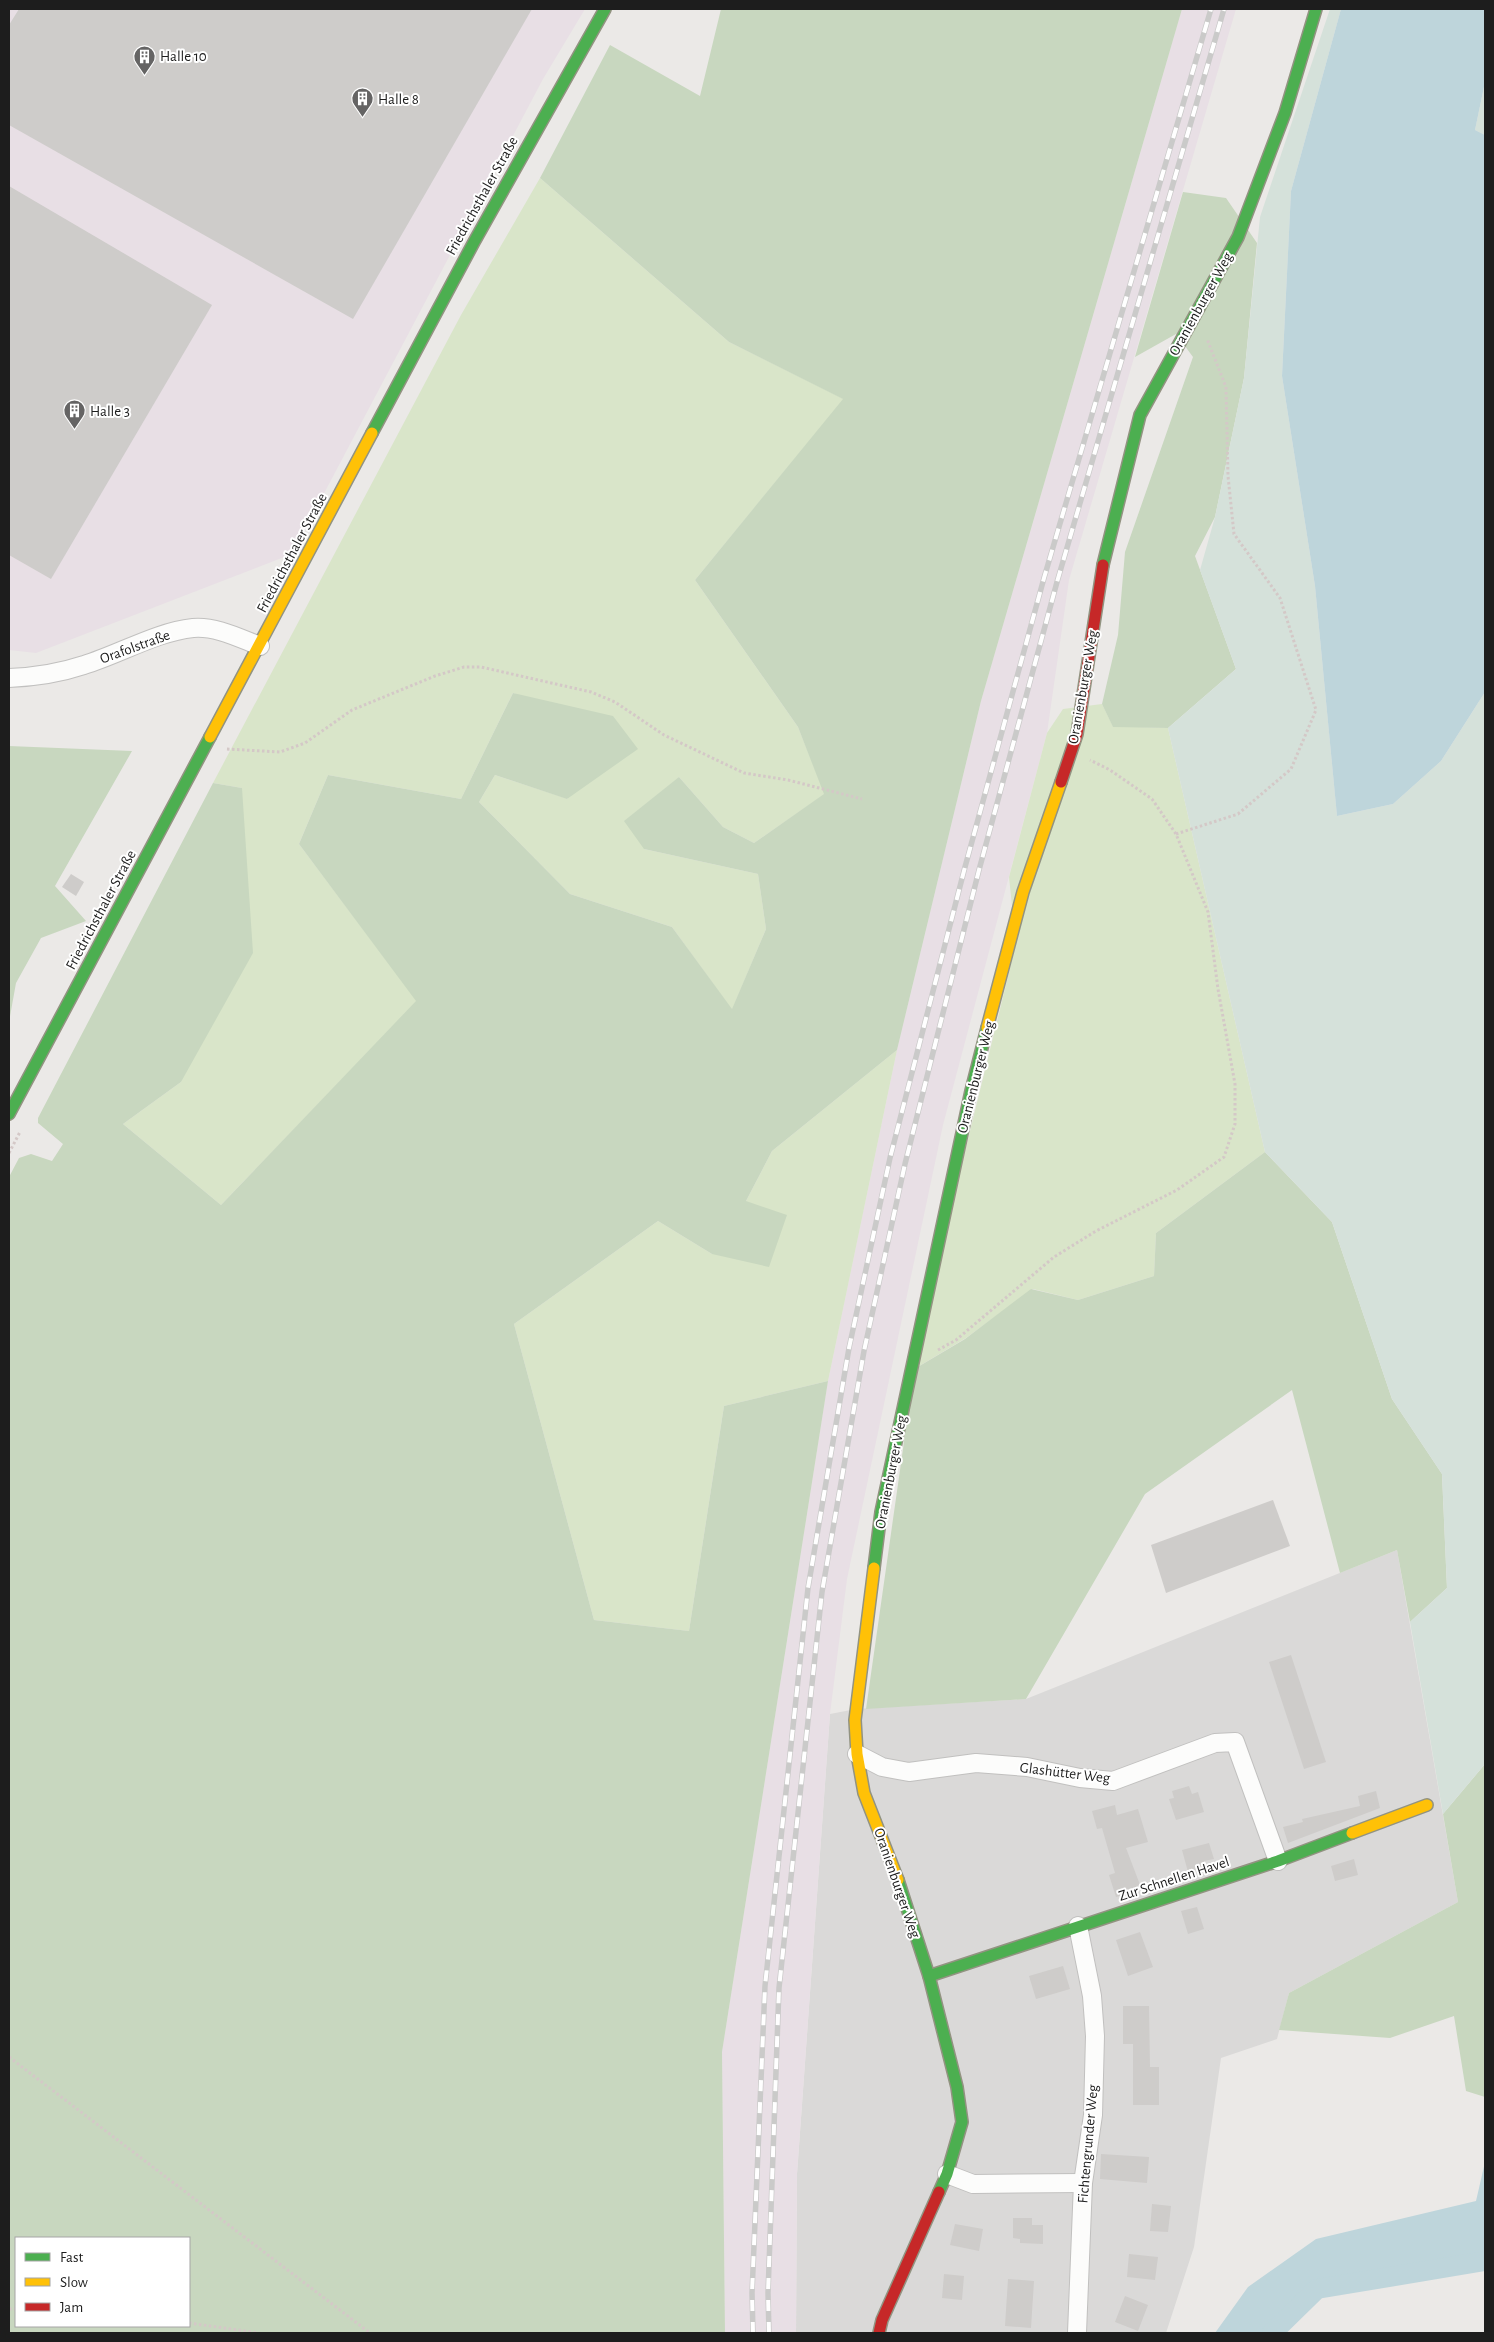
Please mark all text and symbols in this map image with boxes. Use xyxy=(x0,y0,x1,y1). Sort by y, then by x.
building icon: Halle 10 xyxy=(132,44,156,75)
place label: Halle 10 xyxy=(160,49,207,64)
building icon: Halle 8 xyxy=(350,87,374,118)
place label: Halle 8 xyxy=(378,92,419,107)
street label: Friedrichsthaler Straße xyxy=(443,134,521,258)
street label: Oranienburger Weg xyxy=(1166,249,1236,358)
building icon: Halle 3 xyxy=(62,399,86,430)
place label: Halle 3 xyxy=(90,404,130,419)
street label: Friedrichsthaler Straße xyxy=(254,491,330,615)
street label: Orafolstraße xyxy=(98,627,172,667)
street label: Oranienburger Weg xyxy=(1066,628,1101,745)
street label: Friedrichsthaler Straße xyxy=(63,848,139,972)
street label: Oranienburger Weg xyxy=(955,1019,997,1135)
street label: Oranienburger Weg xyxy=(873,1413,910,1530)
street label: Glashütter Weg xyxy=(1019,1760,1112,1786)
street label: Oranienburger Weg xyxy=(871,1826,923,1941)
street label: Zur Schnellen Havel xyxy=(1117,1854,1231,1904)
street label: Fichtengrunder Weg xyxy=(1075,2083,1101,2204)
legend xyxy=(15,2237,190,2327)
text: Fast xyxy=(60,2250,84,2265)
text: Slow xyxy=(60,2275,88,2290)
text: Jam xyxy=(60,2300,83,2315)

